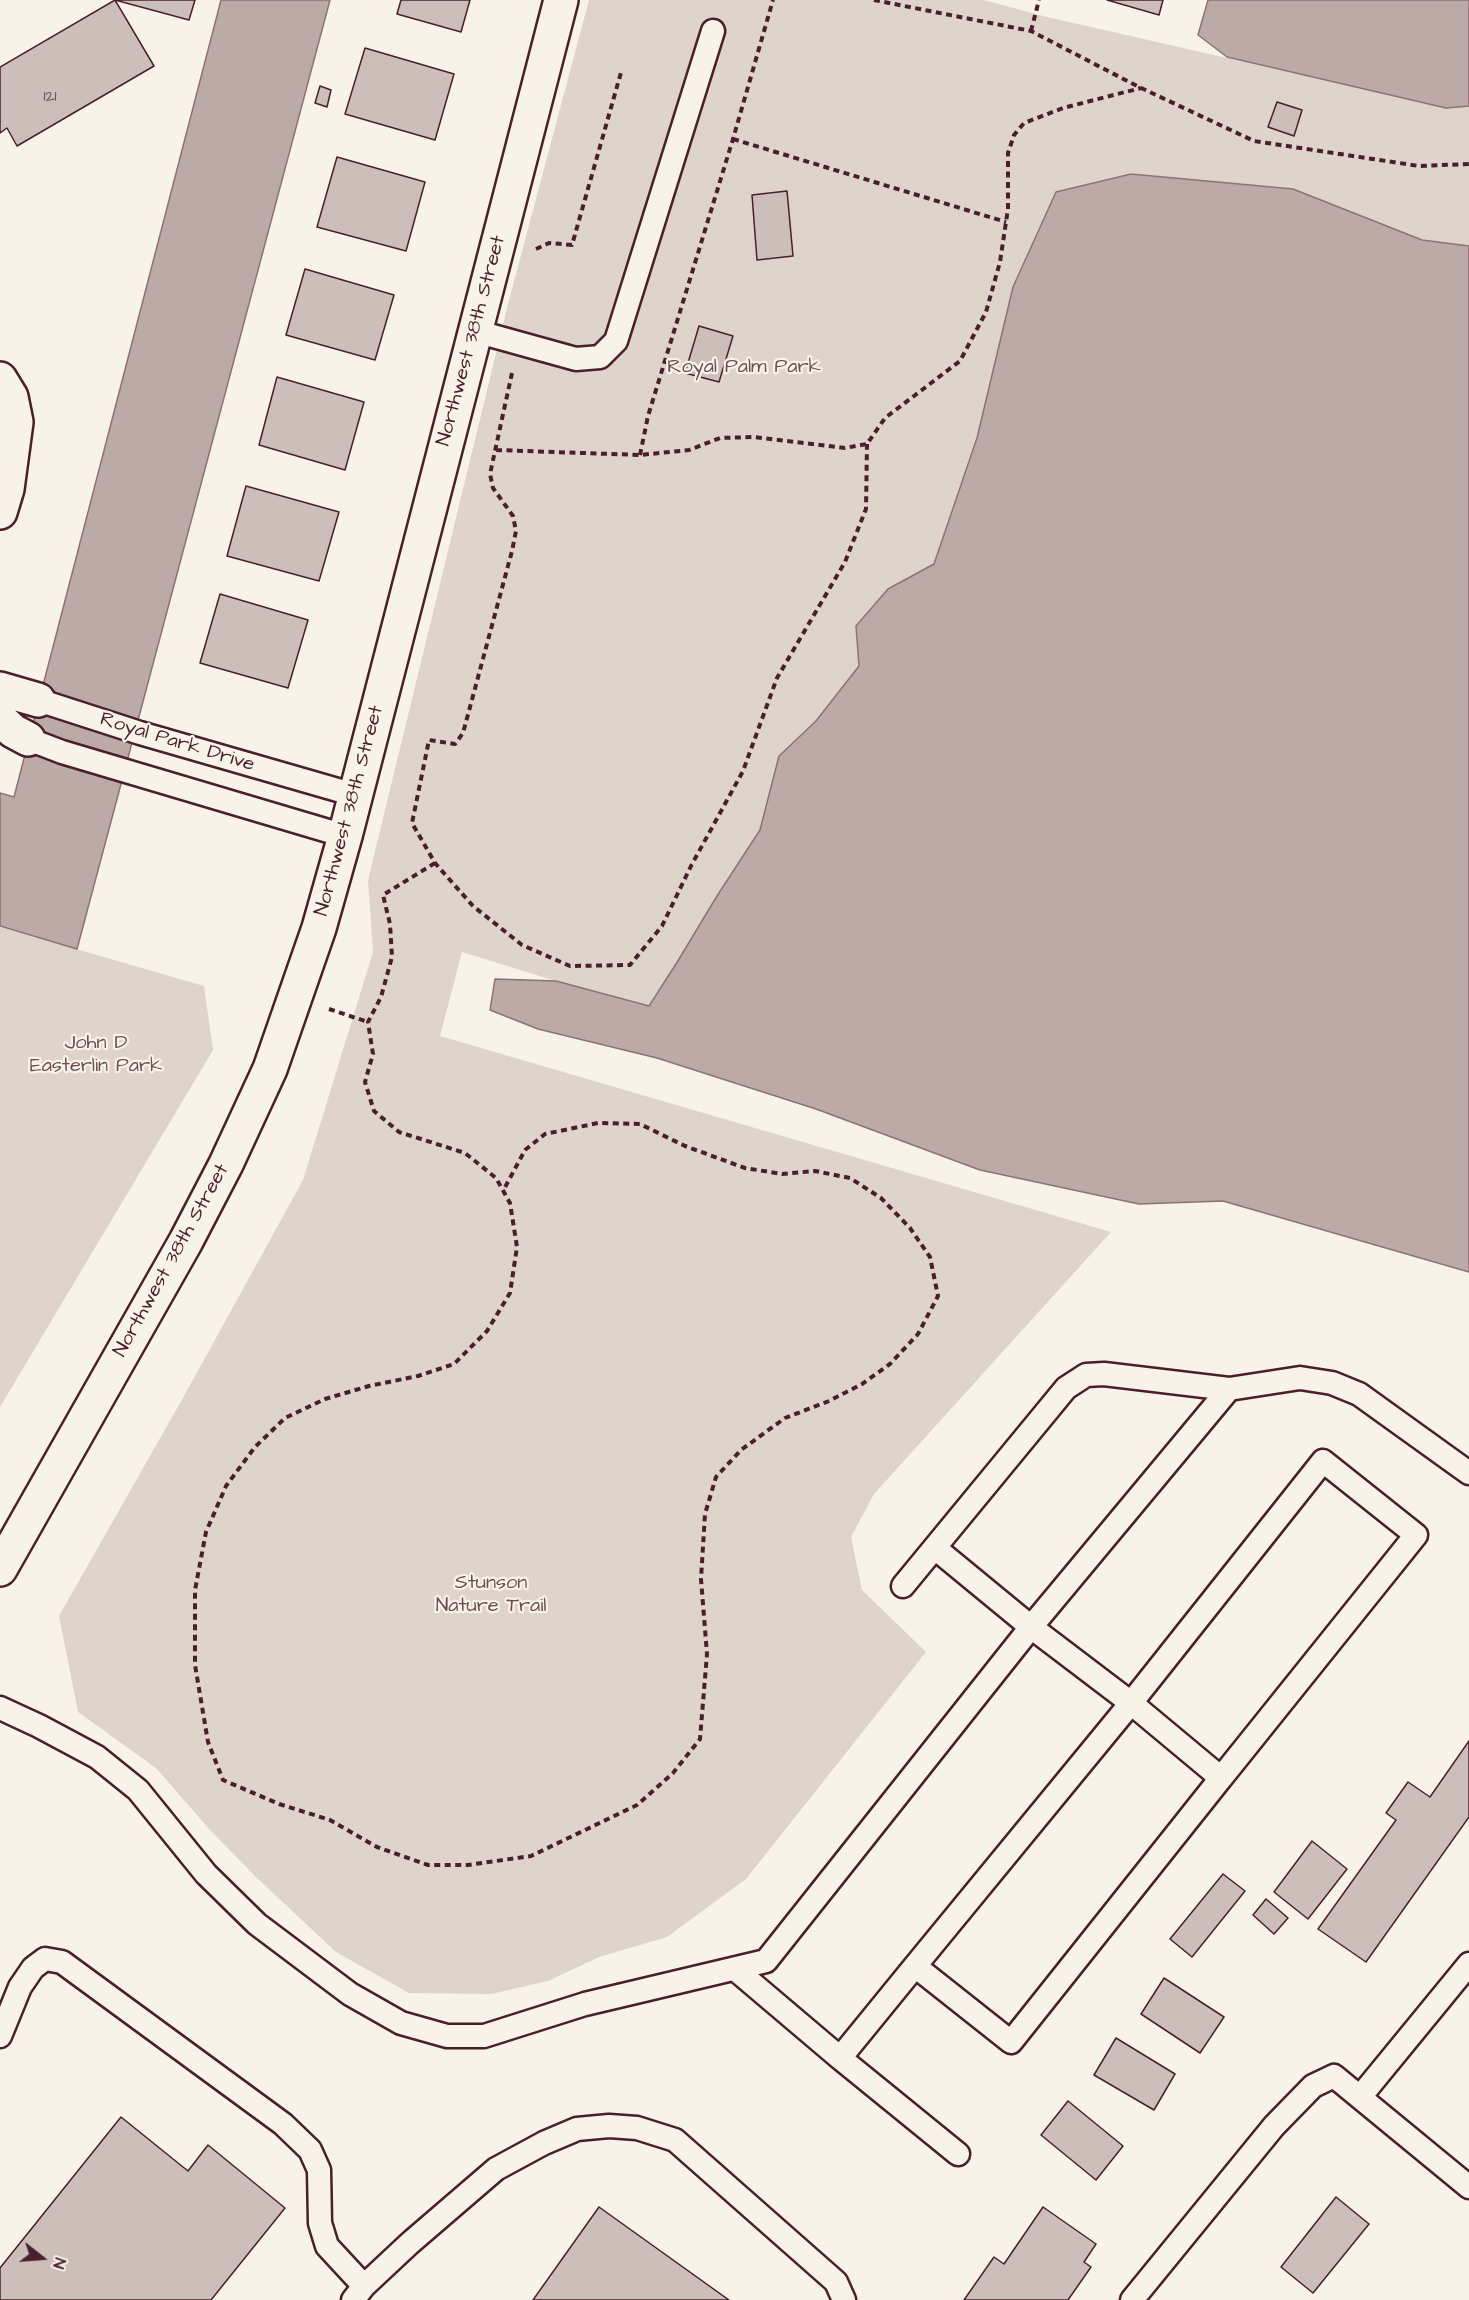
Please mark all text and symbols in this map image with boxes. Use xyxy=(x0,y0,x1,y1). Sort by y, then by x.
house number: 121 xyxy=(43,88,57,108)
street label: Northwest 38th Street xyxy=(432,233,512,449)
park label: Royal Palm Park xyxy=(667,356,821,380)
street label: Northwest 38th Street xyxy=(310,703,390,919)
street label: Royal Park Drive xyxy=(97,708,257,778)
park label: John D Easterlin Park xyxy=(30,1032,162,1079)
street label: Northwest 38th Street xyxy=(109,1160,235,1362)
park label: Stunson Nature Trail xyxy=(436,1572,546,1619)
north arrow xyxy=(12,2228,72,2288)
text: N xyxy=(47,2255,71,2271)

